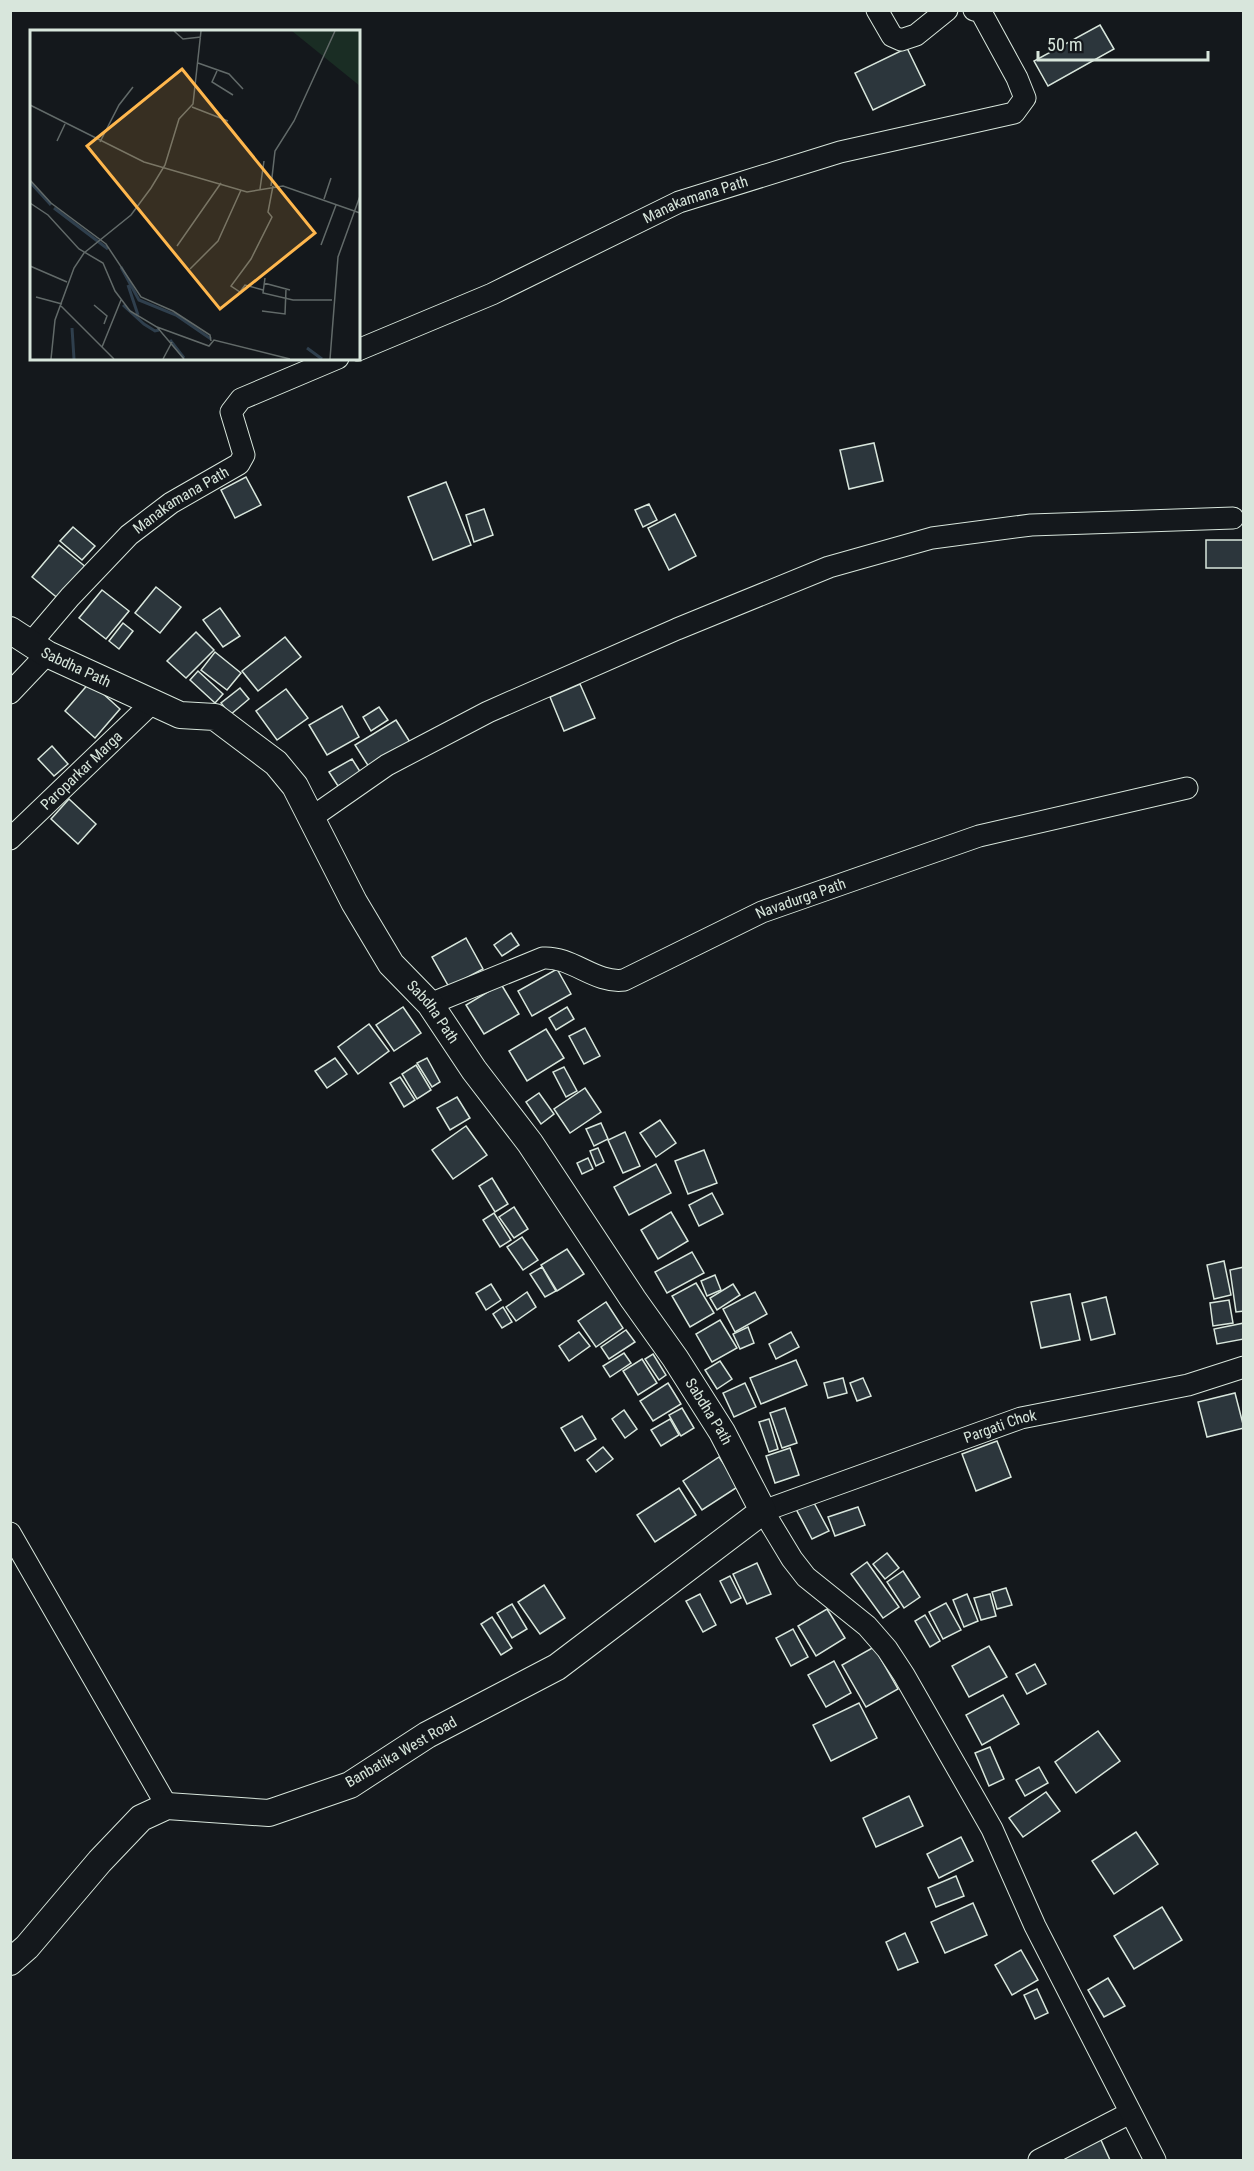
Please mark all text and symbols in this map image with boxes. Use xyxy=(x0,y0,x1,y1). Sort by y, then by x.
scale bar xyxy=(1038,24,1208,62)
inset map xyxy=(30,30,360,360)
text: 50 m xyxy=(1047,34,1082,55)
street label: Manakamana Path xyxy=(640,172,750,227)
street label: Manakamana Path xyxy=(129,463,232,538)
street label: Sabdha Path xyxy=(37,643,114,691)
street label: Paroparkar Marga xyxy=(37,727,126,814)
street label: Navadurga Path xyxy=(753,874,848,923)
street label: Sabdha Path xyxy=(403,977,463,1047)
street label: Sabdha Path xyxy=(681,1375,736,1448)
street label: Pargati Chok xyxy=(961,1406,1038,1447)
street label: Banbatika West Road xyxy=(342,1713,460,1791)

